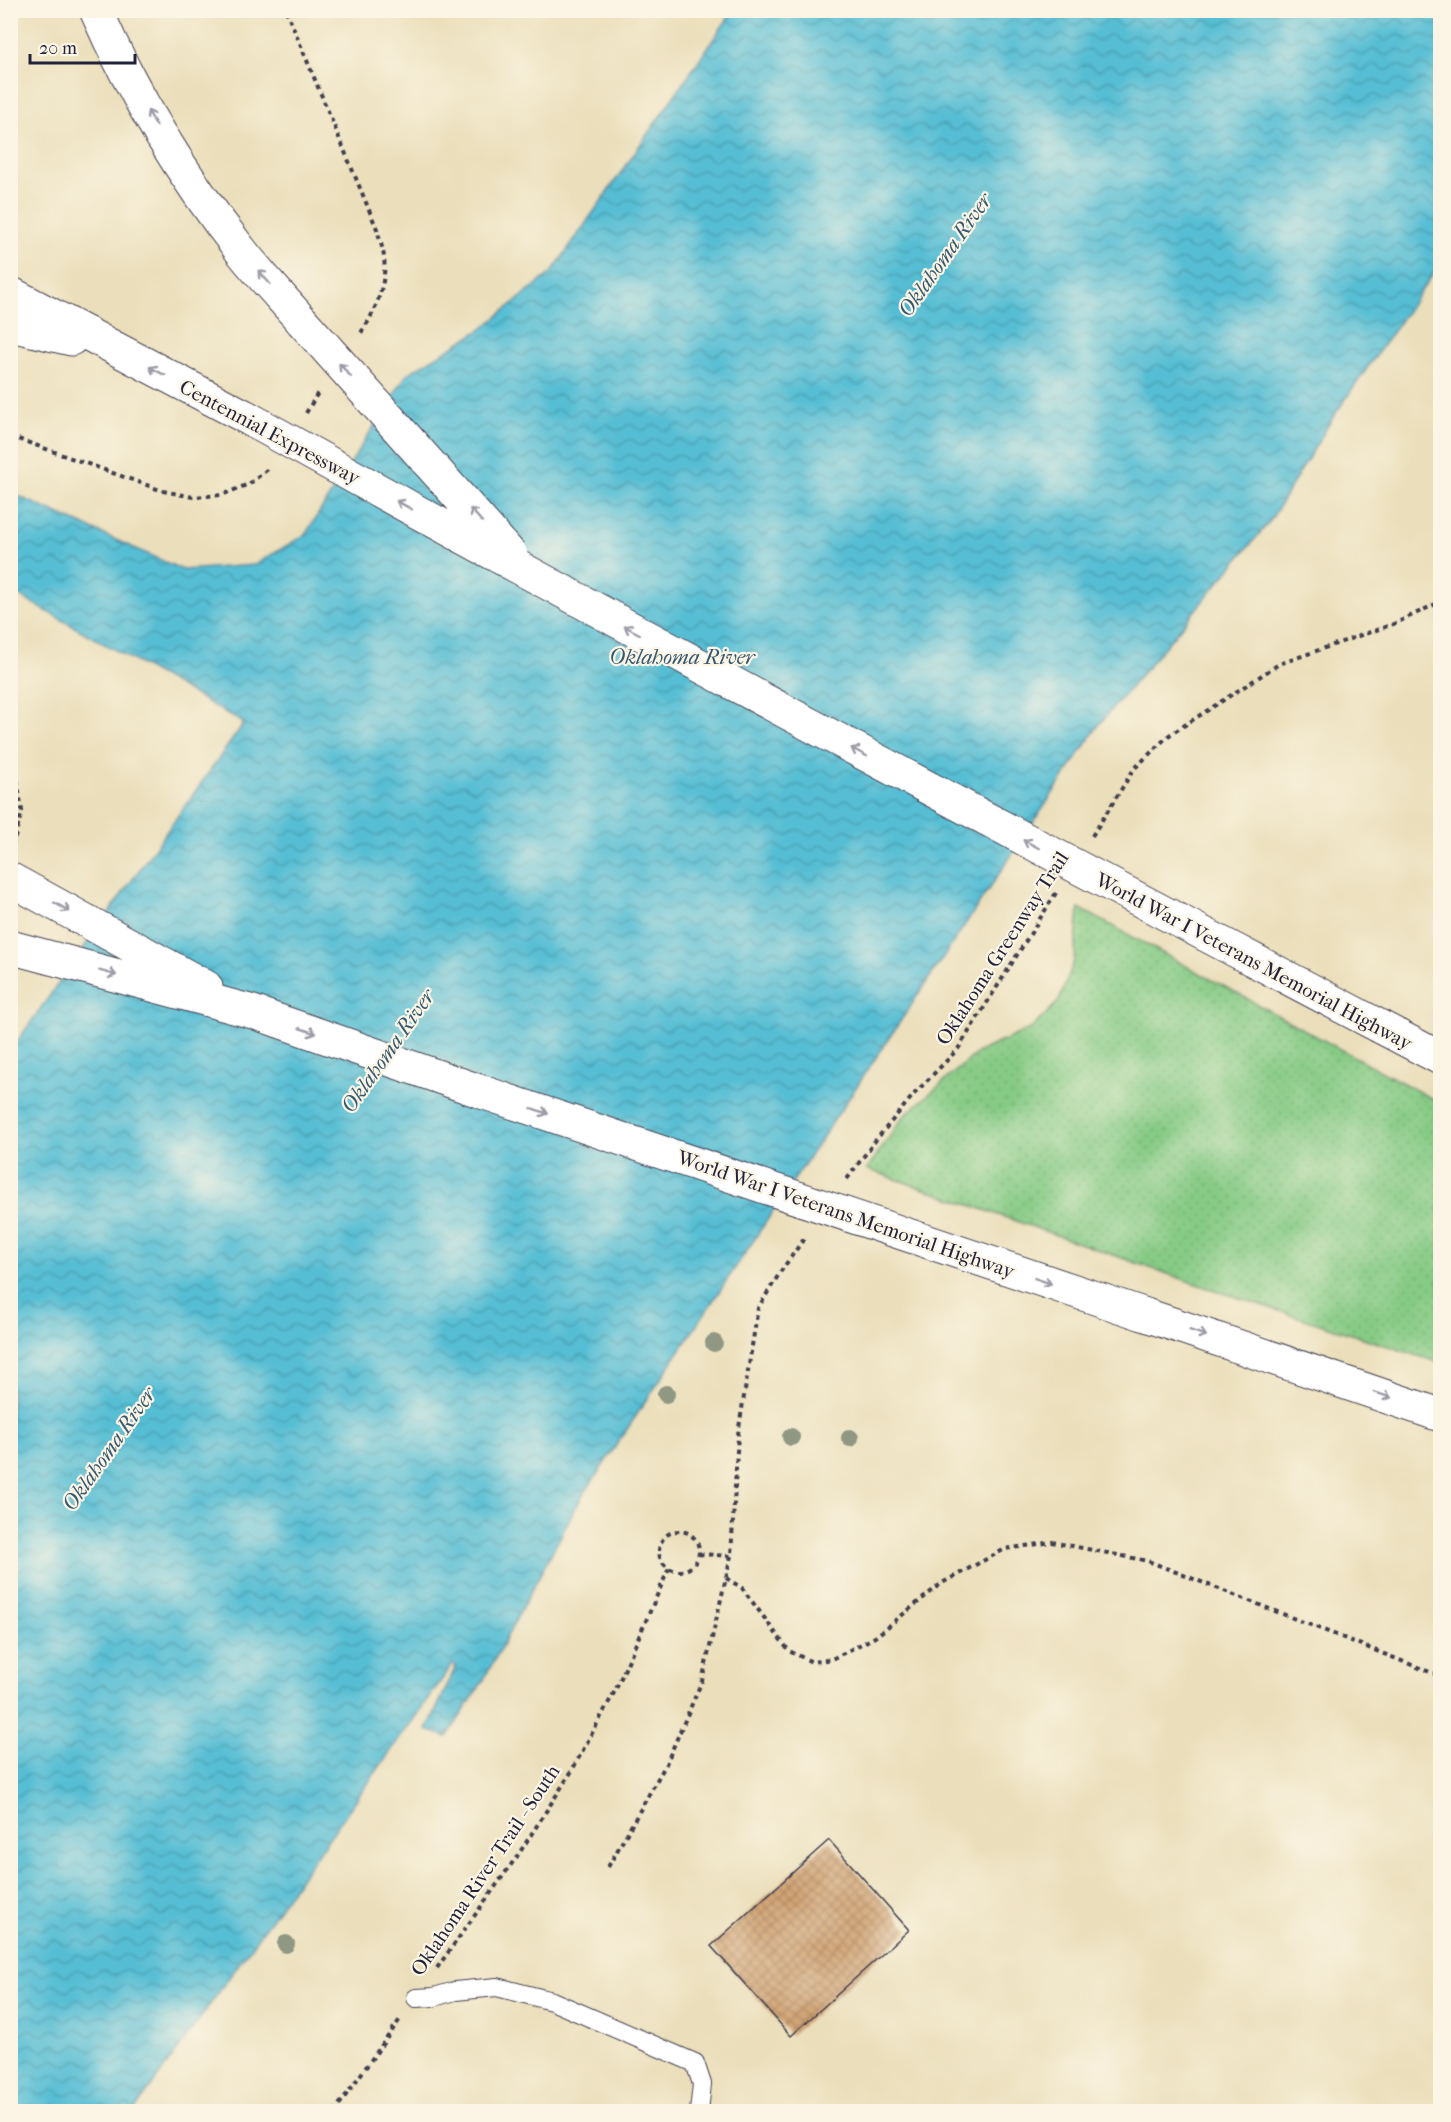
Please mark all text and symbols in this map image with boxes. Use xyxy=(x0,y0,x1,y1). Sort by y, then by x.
scale bar xyxy=(30,27,135,65)
text: 20 m xyxy=(39,38,77,59)
one-way arrow xyxy=(145,109,157,126)
water label: Oklahoma River xyxy=(894,187,997,321)
one-way arrow xyxy=(257,269,270,285)
one-way arrow xyxy=(338,363,352,378)
one-way arrow xyxy=(148,365,166,376)
street label: Centennial Expressway xyxy=(176,375,365,490)
one-way arrow xyxy=(396,499,413,511)
one-way arrow xyxy=(469,508,483,523)
one-way arrow xyxy=(624,624,641,636)
water label: Oklahoma River xyxy=(609,645,756,669)
one-way arrow xyxy=(851,746,869,757)
one-way arrow xyxy=(1023,837,1041,849)
street label: Oklahoma Greenway Trail xyxy=(931,847,1074,1049)
street label: World War I Veterans Memorial Highway xyxy=(1091,868,1417,1056)
one-way arrow xyxy=(53,901,70,913)
one-way arrow xyxy=(98,968,117,980)
water label: Oklahoma River xyxy=(337,983,440,1117)
one-way arrow xyxy=(298,1027,317,1038)
one-way arrow xyxy=(530,1107,549,1118)
street label: World War I Veterans Memorial Highway xyxy=(673,1146,1019,1284)
one-way arrow xyxy=(1034,1276,1052,1287)
one-way arrow xyxy=(1188,1328,1207,1339)
water label: Oklahoma River xyxy=(58,1381,161,1515)
one-way arrow xyxy=(1373,1391,1392,1402)
street label: Oklahoma River Trail - South xyxy=(406,1760,565,1980)

